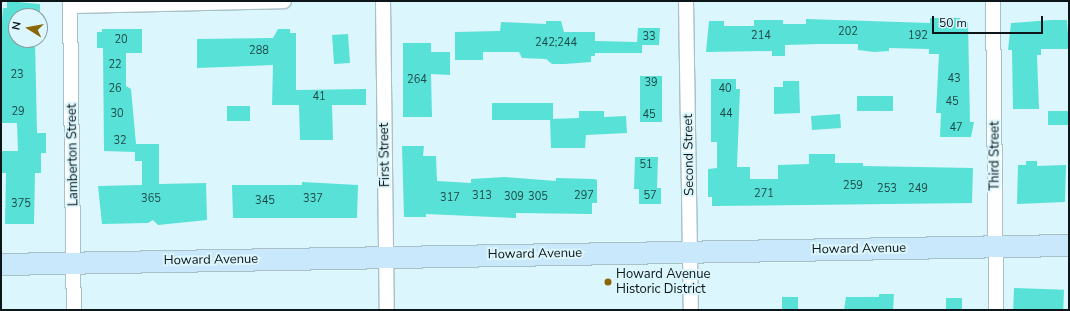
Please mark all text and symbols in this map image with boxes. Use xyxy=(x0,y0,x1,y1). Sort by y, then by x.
north arrow xyxy=(8,8,48,48)
scale bar xyxy=(934,8,1045,34)
text: 50 m xyxy=(939,15,967,31)
text: N xyxy=(9,20,25,31)
house number: 202 xyxy=(838,25,858,39)
house number: 214 xyxy=(751,29,771,43)
house number: 192 xyxy=(908,29,928,43)
house number: 33 xyxy=(642,30,656,44)
house number: 20 xyxy=(114,33,128,47)
house number: 242;244 xyxy=(535,36,577,50)
house number: 288 xyxy=(249,44,269,58)
house number: 22 xyxy=(108,58,122,72)
house number: 23 xyxy=(10,68,24,82)
house number: 43 xyxy=(947,72,961,86)
house number: 264 xyxy=(407,73,427,87)
house number: 39 xyxy=(644,76,658,90)
house number: 26 xyxy=(108,82,122,96)
house number: 40 xyxy=(718,82,732,96)
house number: 41 xyxy=(312,90,326,104)
house number: 45 xyxy=(945,95,959,109)
street label: Lamberton Street xyxy=(64,104,82,206)
house number: 29 xyxy=(11,105,25,119)
house number: 30 xyxy=(110,107,124,121)
house number: 44 xyxy=(719,107,733,121)
house number: 45 xyxy=(642,108,656,122)
street label: Second Street xyxy=(680,114,698,196)
house number: 47 xyxy=(949,121,963,135)
street label: Third Street xyxy=(987,121,1003,191)
street label: First Street xyxy=(377,123,393,187)
house number: 32 xyxy=(113,134,127,148)
house number: 51 xyxy=(639,158,653,172)
house number: 259 xyxy=(843,179,863,193)
house number: 253 xyxy=(877,182,897,196)
house number: 249 xyxy=(908,182,928,196)
house number: 271 xyxy=(754,187,774,201)
house number: 313 xyxy=(472,189,492,203)
house number: 297 xyxy=(574,189,594,203)
house number: 57 xyxy=(643,189,657,203)
house number: 309 xyxy=(504,190,524,204)
house number: 305 xyxy=(528,190,548,204)
house number: 317 xyxy=(440,191,460,205)
house number: 365 xyxy=(141,192,161,206)
house number: 337 xyxy=(303,192,323,206)
house number: 345 xyxy=(255,194,275,208)
house number: 375 xyxy=(11,197,31,211)
street label: Howard Avenue xyxy=(812,240,906,258)
street label: Howard Avenue xyxy=(488,245,582,263)
street label: Howard Avenue xyxy=(164,251,258,269)
place label: Howard Avenue Historic District xyxy=(616,267,710,298)
marker: Howard Avenue Historic District xyxy=(603,277,613,287)

